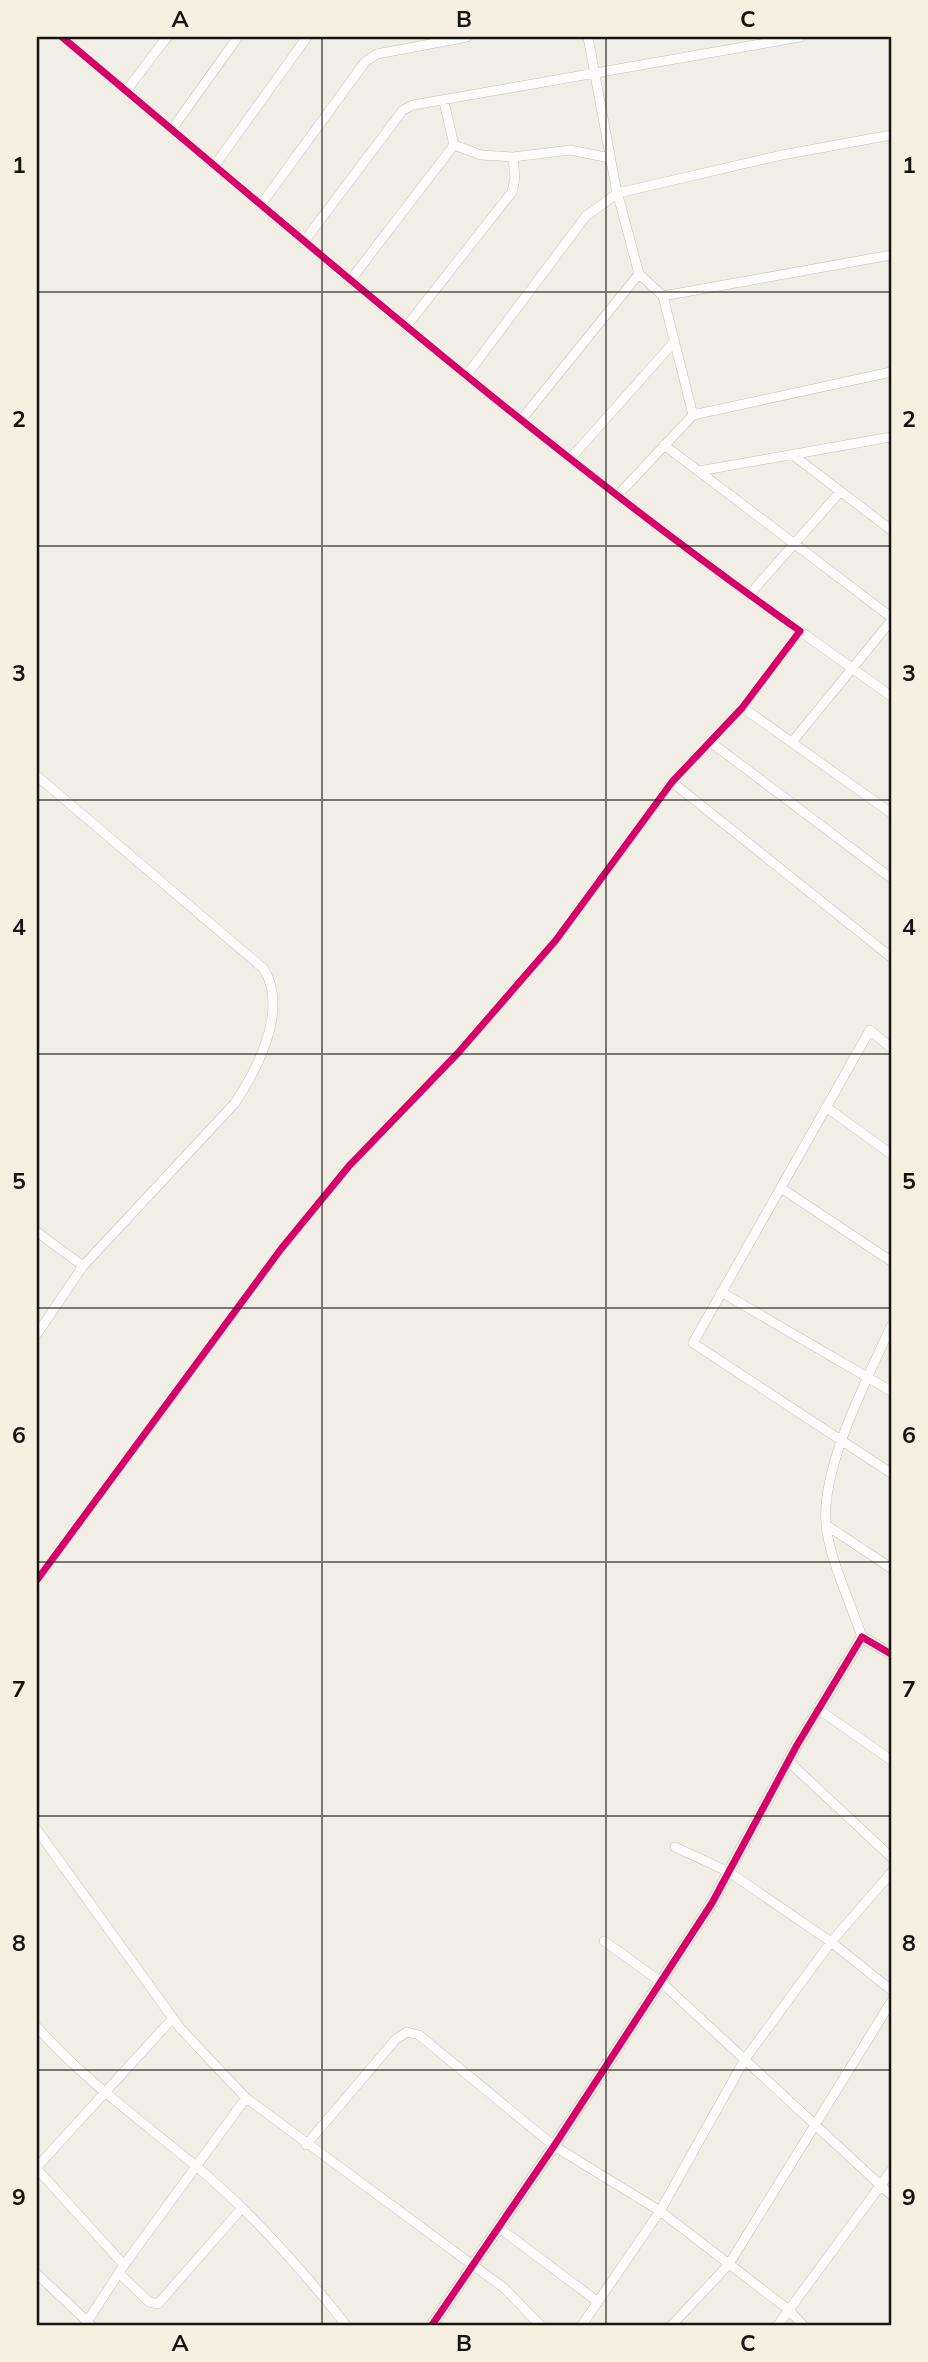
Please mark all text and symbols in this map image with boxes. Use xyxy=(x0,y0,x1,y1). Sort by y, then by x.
text: A xyxy=(171,4,189,33)
text: B xyxy=(456,4,472,33)
text: C xyxy=(740,4,756,33)
text: 1 xyxy=(12,150,26,179)
text: 1 xyxy=(902,150,916,179)
text: 2 xyxy=(12,404,26,433)
text: 2 xyxy=(902,404,916,433)
text: 3 xyxy=(12,658,26,687)
text: 3 xyxy=(902,658,916,687)
text: 4 xyxy=(12,912,26,941)
text: 4 xyxy=(902,912,916,941)
text: 5 xyxy=(12,1166,26,1195)
text: 5 xyxy=(902,1166,916,1195)
text: 6 xyxy=(12,1420,26,1449)
text: 6 xyxy=(902,1420,916,1449)
text: 7 xyxy=(12,1674,26,1703)
text: 7 xyxy=(902,1674,916,1703)
text: 8 xyxy=(12,1928,26,1957)
text: 8 xyxy=(902,1928,916,1957)
text: 9 xyxy=(12,2182,26,2211)
text: 9 xyxy=(902,2182,916,2211)
text: A xyxy=(171,2328,189,2357)
text: B xyxy=(456,2328,472,2357)
text: C xyxy=(740,2328,756,2357)

